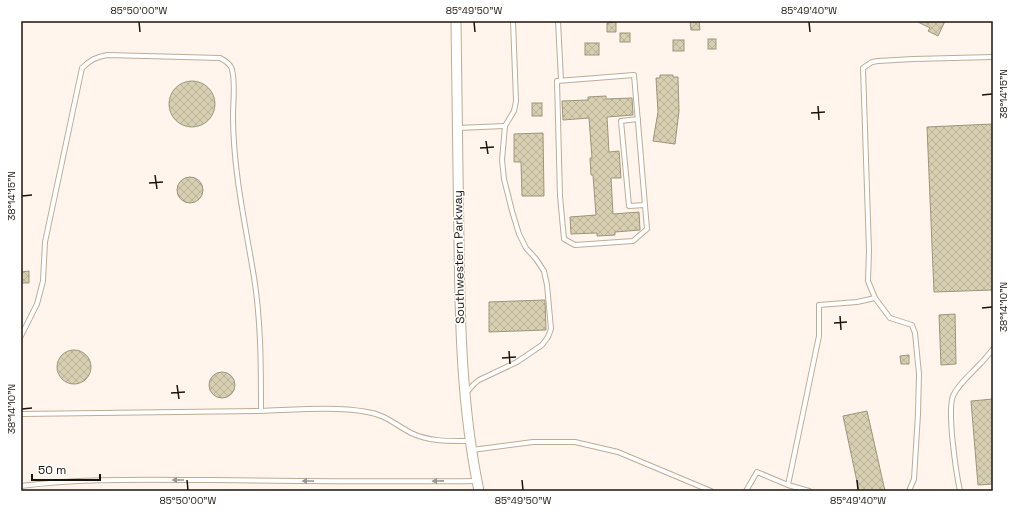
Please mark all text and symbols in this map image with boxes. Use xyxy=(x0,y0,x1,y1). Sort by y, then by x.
text: 85°50'00"W xyxy=(111,4,168,17)
text: 85°49'50"W xyxy=(446,4,502,17)
text: 85°49'40"W xyxy=(781,4,837,17)
text: 38°14'15"N xyxy=(997,69,1010,119)
text: 38°14'15"N xyxy=(5,171,18,221)
street label: Southwestern Parkway xyxy=(450,190,468,324)
text: 38°14'10"N xyxy=(997,282,1010,332)
text: 38°14'10"N xyxy=(5,384,18,434)
scale bar xyxy=(32,456,100,482)
text: 50 m xyxy=(38,462,66,478)
one-way arrow xyxy=(171,477,184,483)
one-way arrow xyxy=(301,478,314,484)
one-way arrow xyxy=(431,478,444,484)
text: 85°50'00"W xyxy=(160,494,217,507)
text: 85°49'50"W xyxy=(495,494,551,507)
text: 85°49'40"W xyxy=(830,494,886,507)

